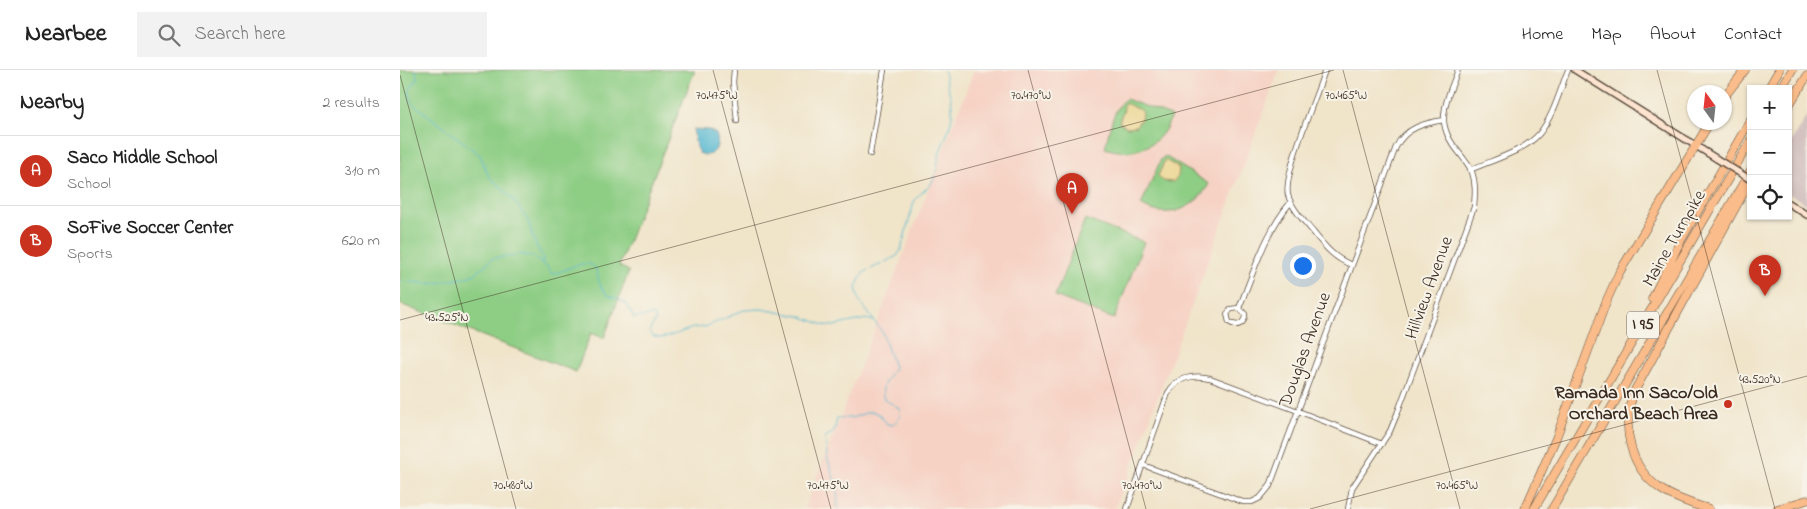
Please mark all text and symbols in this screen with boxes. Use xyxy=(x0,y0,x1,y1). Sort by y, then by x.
search box xyxy=(137,12,487,57)
text: Nearbee xyxy=(25,17,107,52)
icon: search xyxy=(155,21,183,49)
text: Search here xyxy=(195,21,286,48)
text: Home xyxy=(1522,22,1563,48)
text: Map xyxy=(1591,22,1622,48)
text: About xyxy=(1650,22,1696,48)
text: Contact xyxy=(1724,22,1782,48)
north arrow xyxy=(1687,85,1732,130)
map controls xyxy=(1747,85,1792,220)
button: + xyxy=(1747,85,1792,130)
text: 70.475°W xyxy=(696,87,738,105)
text: 70.470°W xyxy=(1011,87,1051,105)
text: 70.465°W xyxy=(1325,87,1367,105)
text: Nearby xyxy=(20,88,84,118)
text: 2 results xyxy=(322,91,380,115)
button: − xyxy=(1747,130,1792,175)
text: Saco Middle School xyxy=(67,145,217,172)
text: A xyxy=(31,159,41,183)
text: 310 m xyxy=(345,159,380,183)
text: School xyxy=(67,172,111,196)
pin: A xyxy=(1056,173,1088,214)
button: locate xyxy=(1747,175,1792,220)
street label: Maine Turnpike xyxy=(1637,185,1714,292)
text: SoFive Soccer Center xyxy=(67,215,233,242)
text: B xyxy=(31,229,41,253)
text: 620 m xyxy=(342,229,380,253)
street label: Hillview Avenue xyxy=(1399,232,1461,343)
text: Sports xyxy=(67,242,113,266)
your location xyxy=(1290,253,1316,279)
pin: B xyxy=(1749,255,1781,296)
street label: Douglas Avenue xyxy=(1273,288,1340,412)
text: 43.525°N xyxy=(425,309,469,327)
road number: I 95 xyxy=(1627,312,1659,338)
text: 43.520°N xyxy=(1739,371,1781,389)
place label: Ramada Inn Saco/Old Orchard Beach Area xyxy=(1555,381,1719,428)
marker: Ramada Inn Saco/Old Orchard Beach Area xyxy=(1722,398,1734,410)
text: 70.480°W xyxy=(493,477,533,495)
text: 70.475°W xyxy=(807,477,849,495)
text: 70.470°W xyxy=(1122,477,1162,495)
text: 70.465°W xyxy=(1436,477,1478,495)

